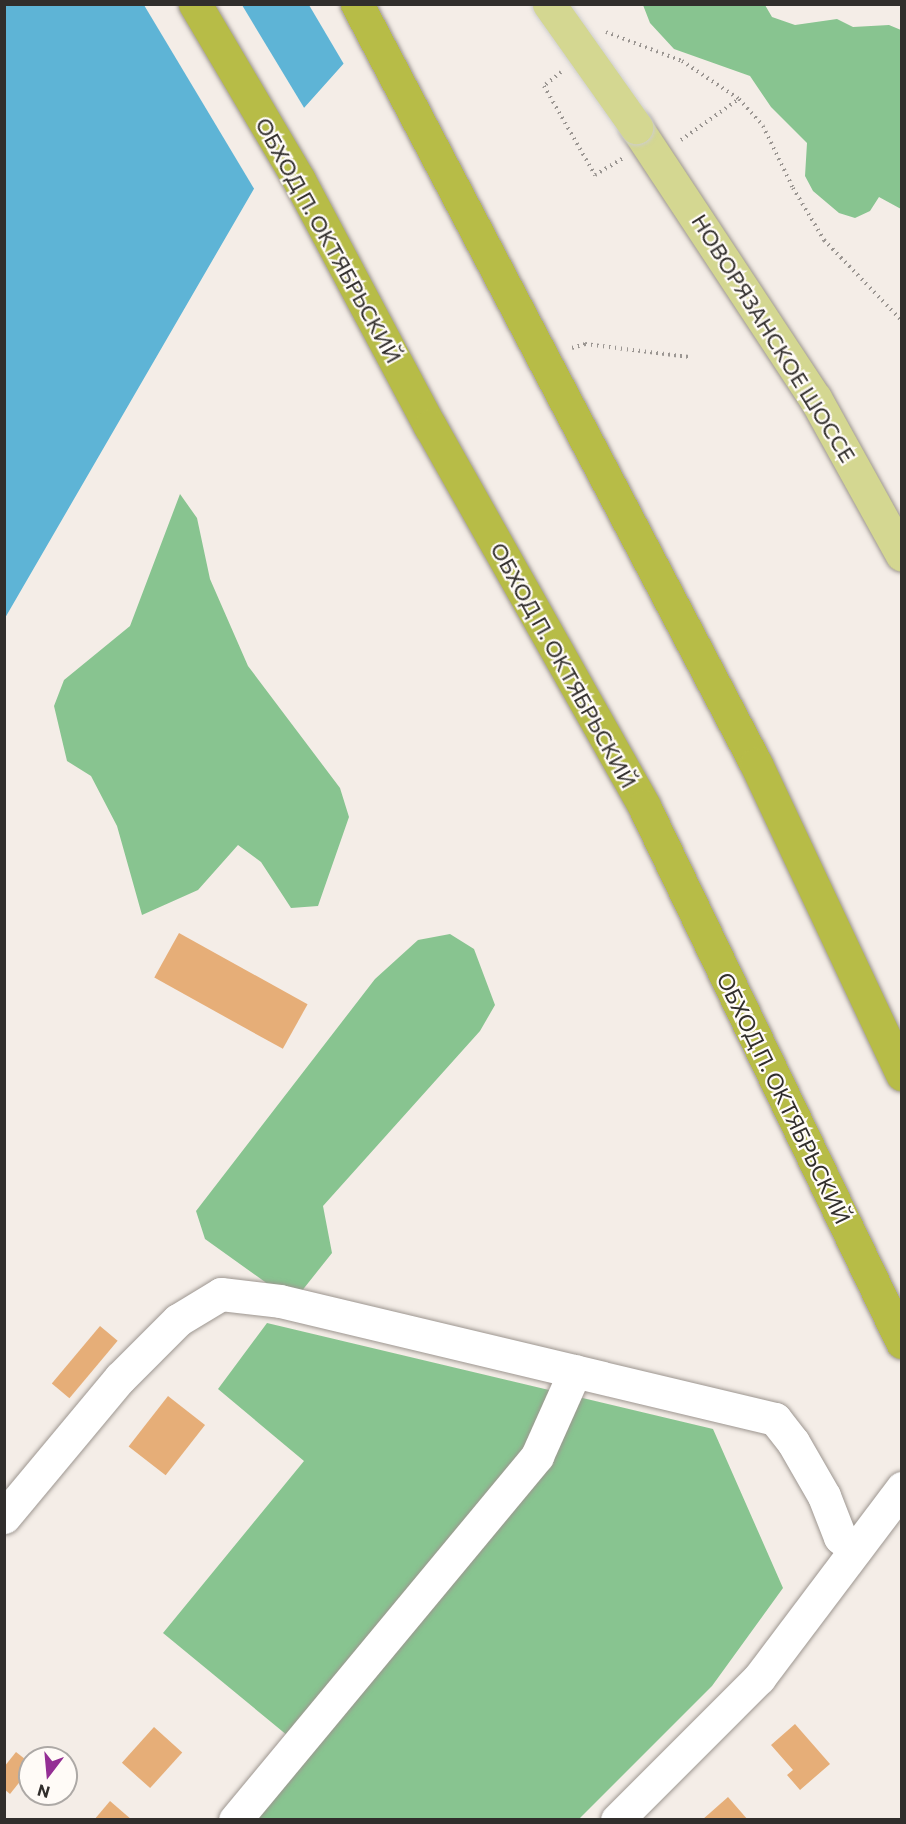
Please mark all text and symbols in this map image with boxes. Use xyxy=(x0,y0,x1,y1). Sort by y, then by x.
street label: ОБХОД П. ОКТЯБРЬСКИЙ xyxy=(250,113,408,367)
street label: НОВОРЯЗАНСКОЕ ШОССЕ xyxy=(687,209,861,467)
street label: ОБХОД П. ОКТЯБРЬСКИЙ xyxy=(485,538,643,792)
street label: ОБХОД П. ОКТЯБРЬСКИЙ xyxy=(712,968,856,1228)
north arrow xyxy=(18,1746,78,1806)
text: N xyxy=(35,1781,52,1803)

